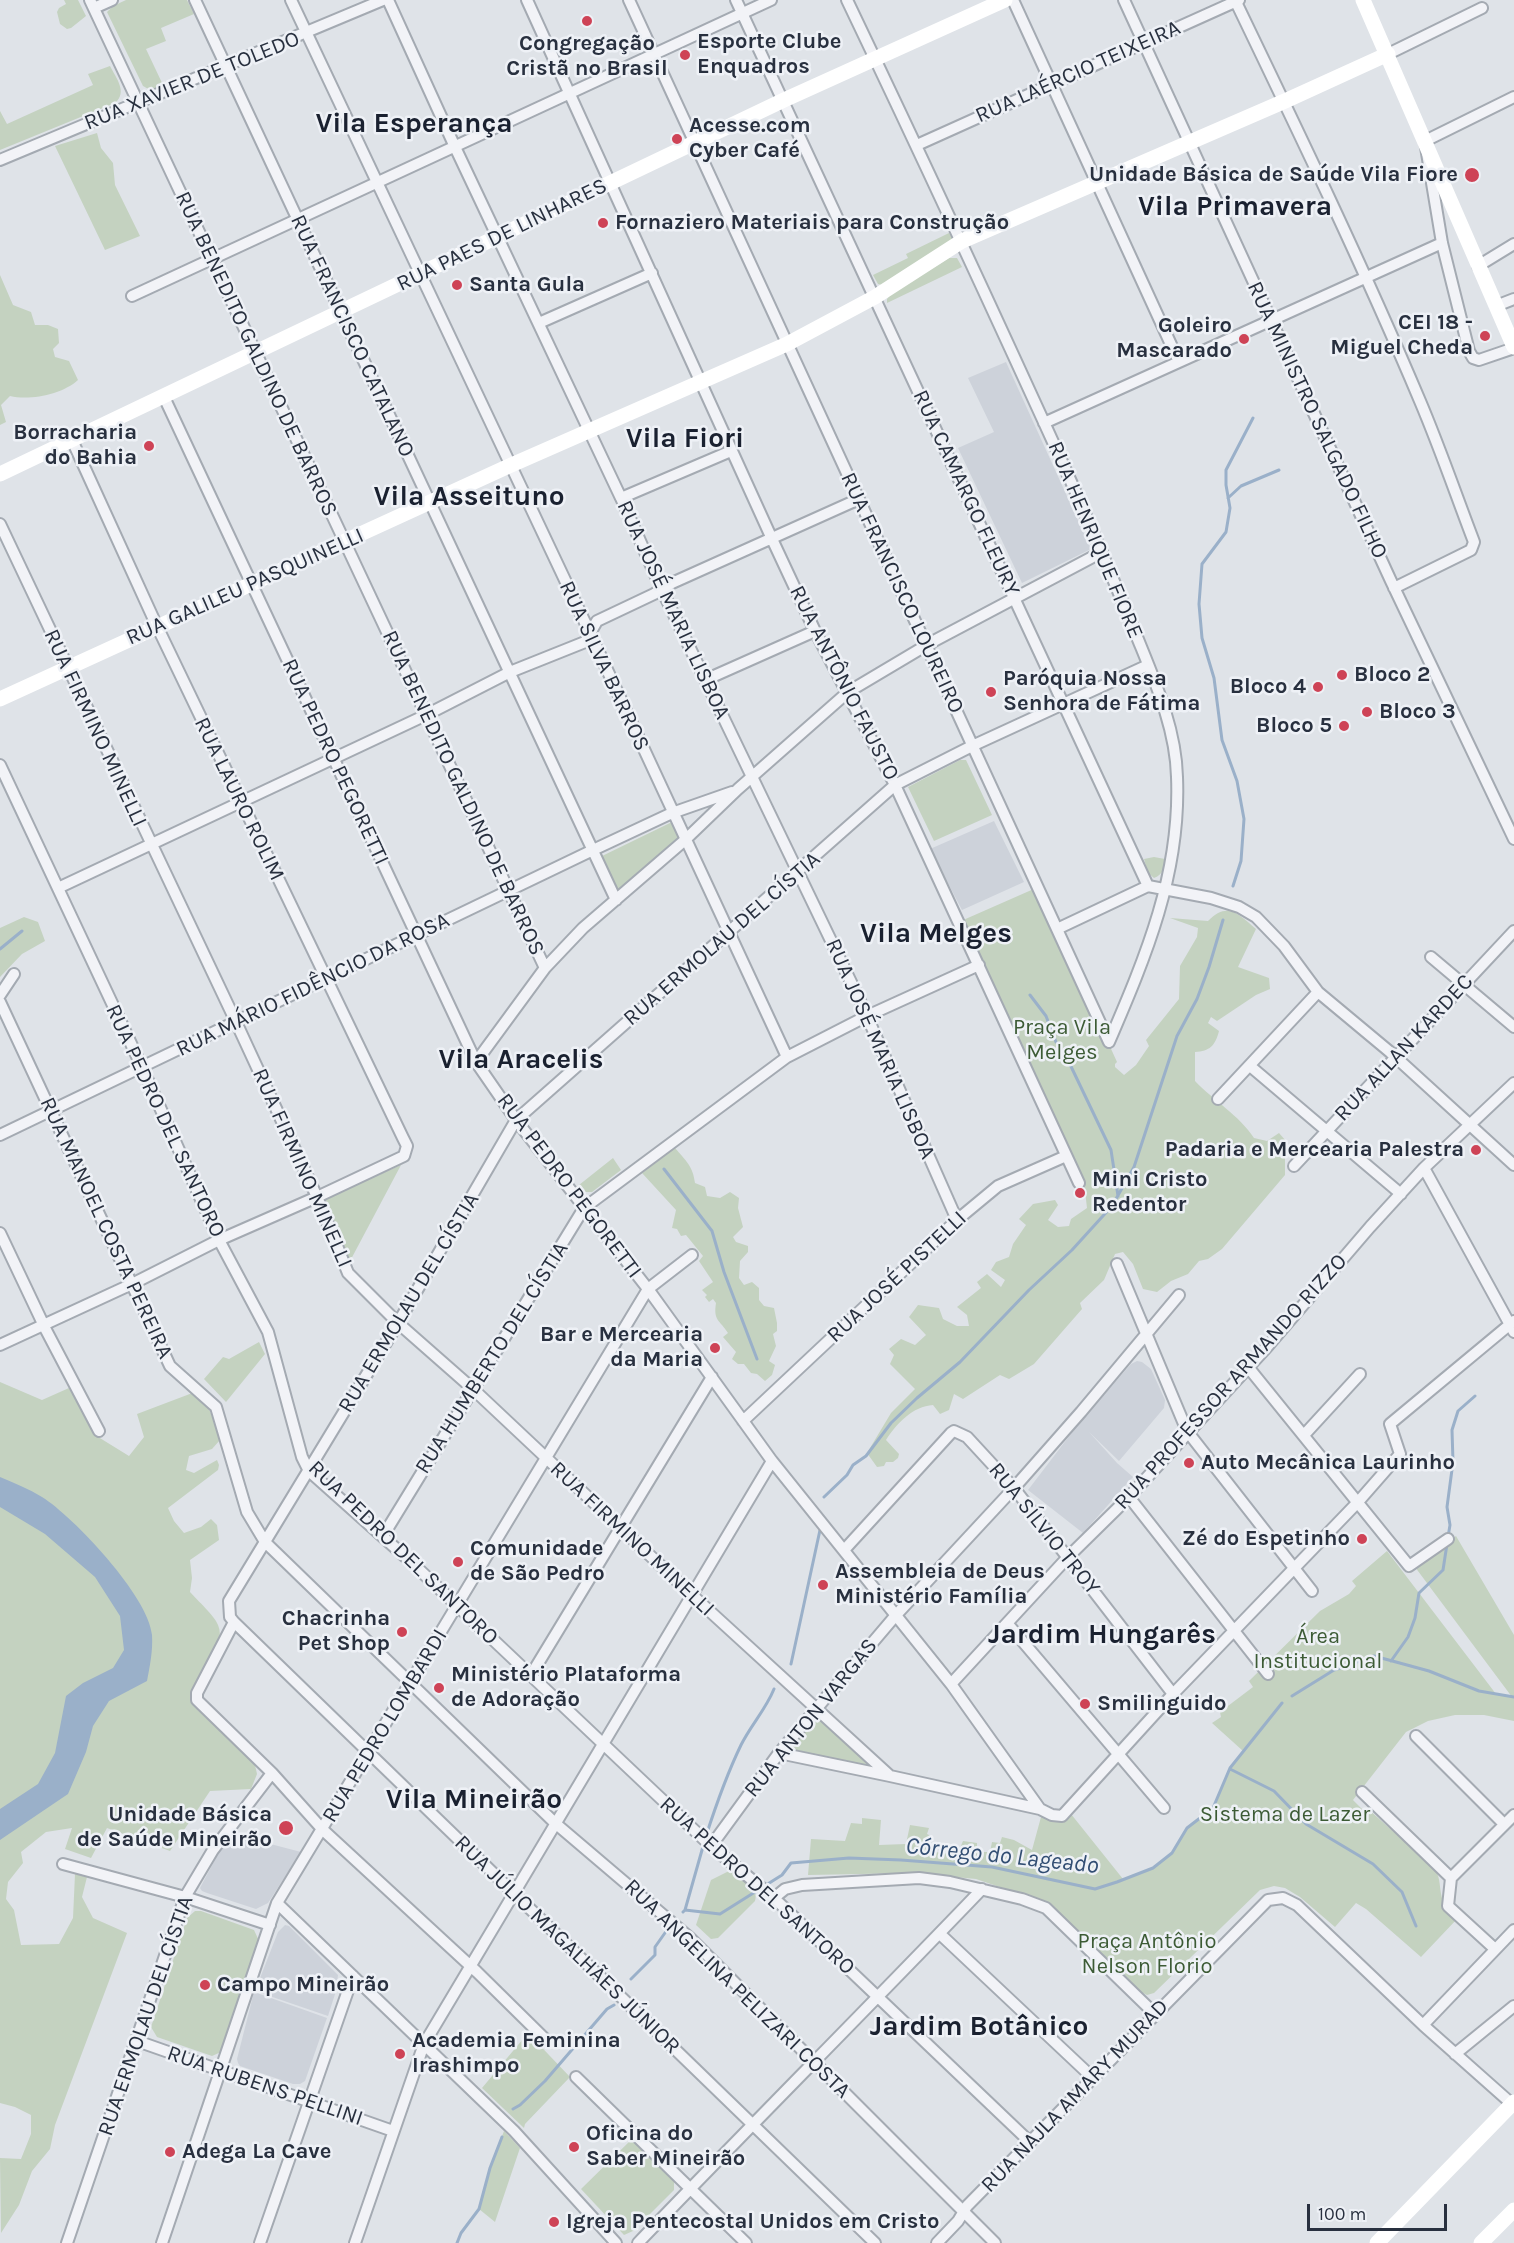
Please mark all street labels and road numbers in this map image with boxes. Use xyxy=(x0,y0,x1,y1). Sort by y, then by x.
street label: RUA LAÉRCIO TEIXEIRA xyxy=(971,15,1185,129)
street label: RUA XAVIER DE TOLEDO xyxy=(80,26,304,136)
street label: RUA PAES DE LINHARES xyxy=(393,173,611,297)
street label: RUA BENEDITO GALDINO DE BARROS xyxy=(169,187,343,521)
street label: RUA FRANCISCO CATALANO xyxy=(284,211,420,461)
street label: RUA MINISTRO SALGADO FILHO xyxy=(1241,277,1393,563)
street label: RUA CAMARGO FLEURY xyxy=(907,386,1025,600)
street label: RUA HENRIQUE FIORE xyxy=(1042,438,1148,642)
street label: RUA FRANCISCO LOUREIRO xyxy=(835,468,969,718)
street label: RUA JOSÉ MARIA LISBOA xyxy=(611,496,735,724)
street label: RUA GALILEU PASQUINELLI xyxy=(122,523,368,651)
street label: RUA SILVA BARROS xyxy=(553,577,655,755)
street label: RUA ANTÔNIO FAUSTO xyxy=(783,581,905,785)
street label: RUA FIRMINO MINELLI xyxy=(38,625,152,831)
street label: RUA BENEDITO GALDINO DE BARROS xyxy=(376,626,550,960)
street label: RUA PEDRO PEGORETTI xyxy=(276,655,394,869)
street label: RUA LAURO ROLIM xyxy=(188,713,290,885)
street label: RUA ERMOLAU DEL CÍSTIA xyxy=(618,846,826,1032)
street label: RUA MÁRIO FIDÊNCIO DA ROSA xyxy=(172,907,454,1063)
street label: RUA JOSÉ MARIA LISBOA xyxy=(819,935,941,1163)
street label: RUA ALLAN KARDEC xyxy=(1329,969,1479,1127)
street label: RUA PEDRO DEL SANTORO xyxy=(99,1000,231,1242)
street label: RUA FIRMINO MINELLI xyxy=(246,1064,358,1272)
street label: RUA PEDRO PEGORETTI xyxy=(491,1088,647,1284)
street label: RUA MANOEL COSTA PEREIRA xyxy=(34,1093,178,1363)
street label: RUA ERMOLAU DEL CÍSTIA xyxy=(333,1188,485,1418)
street label: RUA JOSÉ PISTELLI xyxy=(822,1205,972,1349)
street label: RUA HUMBERTO DEL CÍSTIA xyxy=(410,1237,574,1479)
street label: RUA PROFESSOR ARMANDO RIZZO xyxy=(1109,1249,1353,1515)
street label: RUA PEDRO DEL SANTORO xyxy=(302,1455,504,1651)
street label: RUA FIRMINO MINELLI xyxy=(544,1456,720,1622)
street label: RUA SÍLVIO TROY xyxy=(983,1457,1105,1601)
street label: RUA PEDRO LOMBARDI xyxy=(317,1624,453,1828)
street label: RUA ANTON VARGAS xyxy=(739,1633,883,1803)
street label: RUA PEDRO DEL SANTORO xyxy=(654,1791,860,1981)
street label: RUA JÚLIO MAGALHÃES JÚNIOR xyxy=(449,1830,685,2060)
street label: RUA ANGELINA PELIZARI COSTA xyxy=(618,1874,856,2104)
street label: RUA ERMOLAU DEL CÍSTIA xyxy=(92,1893,200,2139)
street label: RUA NAJLA AMARY MURAD xyxy=(976,1994,1174,2198)
street label: RUA RUBENS PELLINI xyxy=(163,2040,367,2132)

